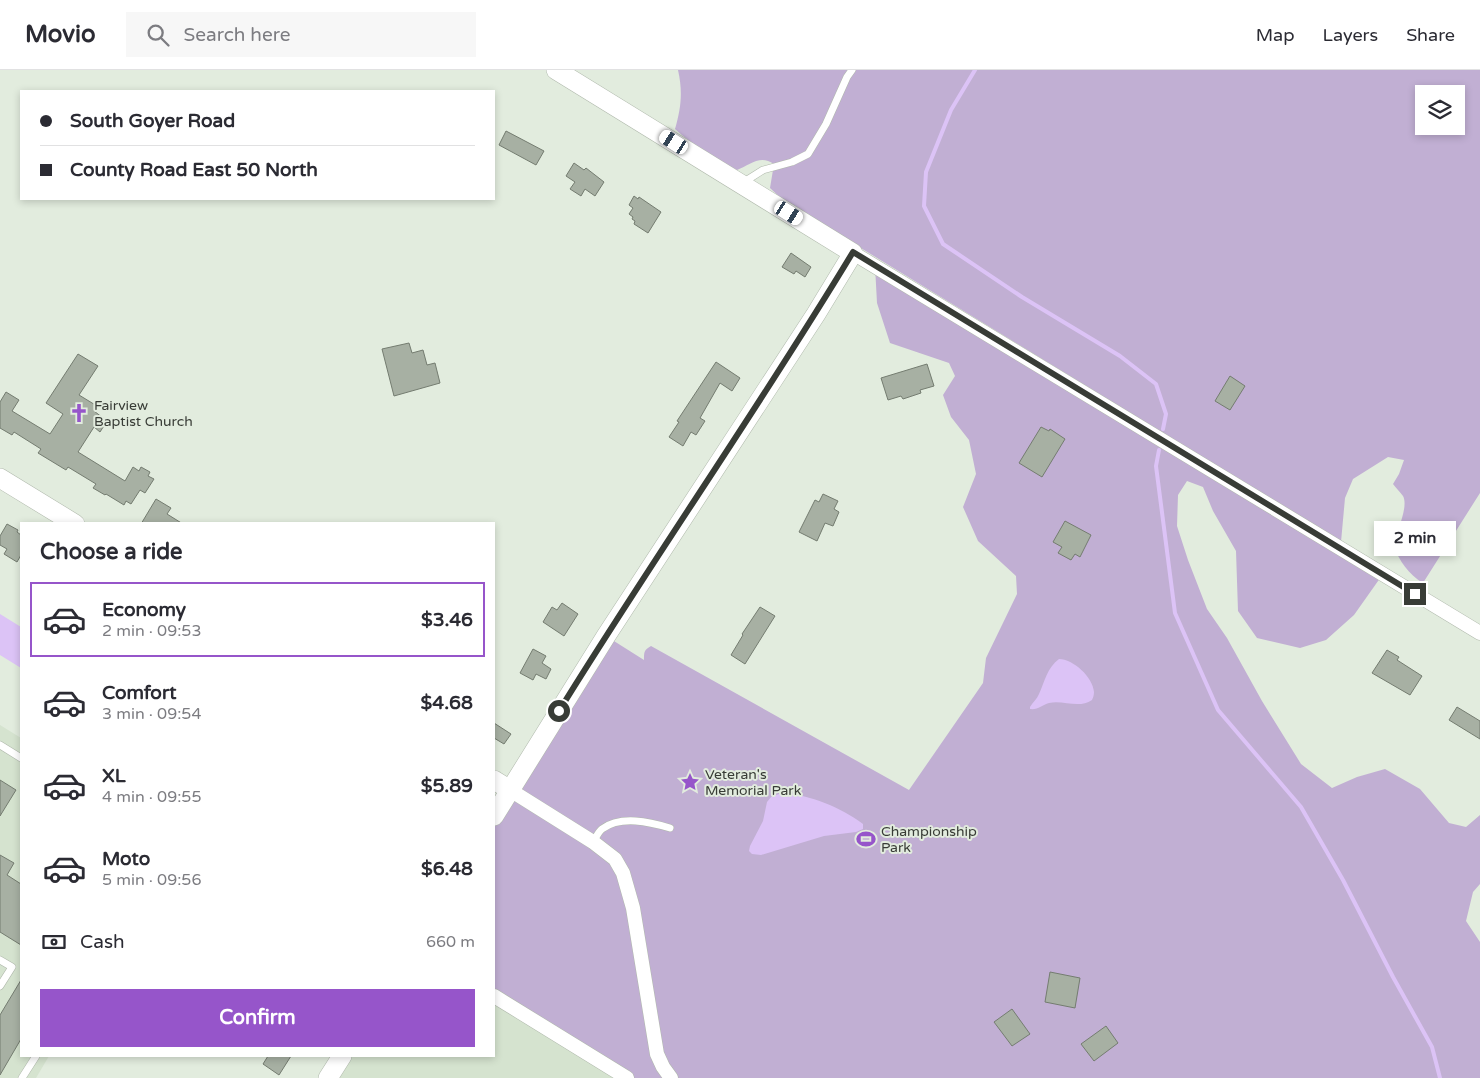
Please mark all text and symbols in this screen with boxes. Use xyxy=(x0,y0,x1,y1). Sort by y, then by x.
search box xyxy=(126,12,476,57)
text: Movio xyxy=(25,20,96,49)
icon: search xyxy=(144,21,172,49)
text: Search here xyxy=(184,24,290,46)
text: Map xyxy=(1256,24,1295,46)
text: Layers xyxy=(1323,24,1378,46)
text: Share xyxy=(1406,24,1455,46)
map controls xyxy=(1415,85,1465,135)
button: layers xyxy=(1415,85,1465,135)
text: South Goyer Road xyxy=(70,110,235,132)
car xyxy=(657,128,690,156)
text: County Road East 50 North xyxy=(70,159,318,181)
car xyxy=(772,199,805,227)
place label: Fairview Baptist Church xyxy=(94,397,193,430)
church icon: Fairview Baptist Church xyxy=(68,402,90,424)
callout: 2 min xyxy=(1374,522,1456,556)
text: 2 min xyxy=(1394,528,1436,548)
text: Choose a ride xyxy=(40,539,183,565)
route end xyxy=(1404,583,1426,605)
icon: car xyxy=(42,597,87,642)
text: Economy xyxy=(102,599,186,621)
text: $3.46 xyxy=(421,609,473,631)
text: 2 min · 09:53 xyxy=(102,621,201,641)
icon: car xyxy=(42,680,87,725)
text: Comfort xyxy=(102,682,176,704)
text: $4.68 xyxy=(421,692,473,714)
route start xyxy=(548,700,570,722)
text: 3 min · 09:54 xyxy=(102,704,201,724)
icon: car xyxy=(42,763,87,808)
text: XL xyxy=(102,765,126,787)
place label: Veteran's Memorial Park xyxy=(705,766,802,799)
place icon: Veteran's Memorial Park xyxy=(679,771,701,793)
text: $5.89 xyxy=(421,775,473,797)
text: 4 min · 09:55 xyxy=(102,787,201,807)
place label: Championship Park xyxy=(881,823,977,856)
sports icon: Championship Park xyxy=(855,828,877,850)
icon: car xyxy=(42,846,87,891)
text: Moto xyxy=(102,848,150,870)
text: $6.48 xyxy=(421,858,473,880)
text: 5 min · 09:56 xyxy=(102,870,201,890)
icon: cash xyxy=(40,928,68,956)
text: Cash xyxy=(80,931,125,953)
text: 660 m xyxy=(426,932,475,952)
button: Confirm xyxy=(40,989,475,1047)

